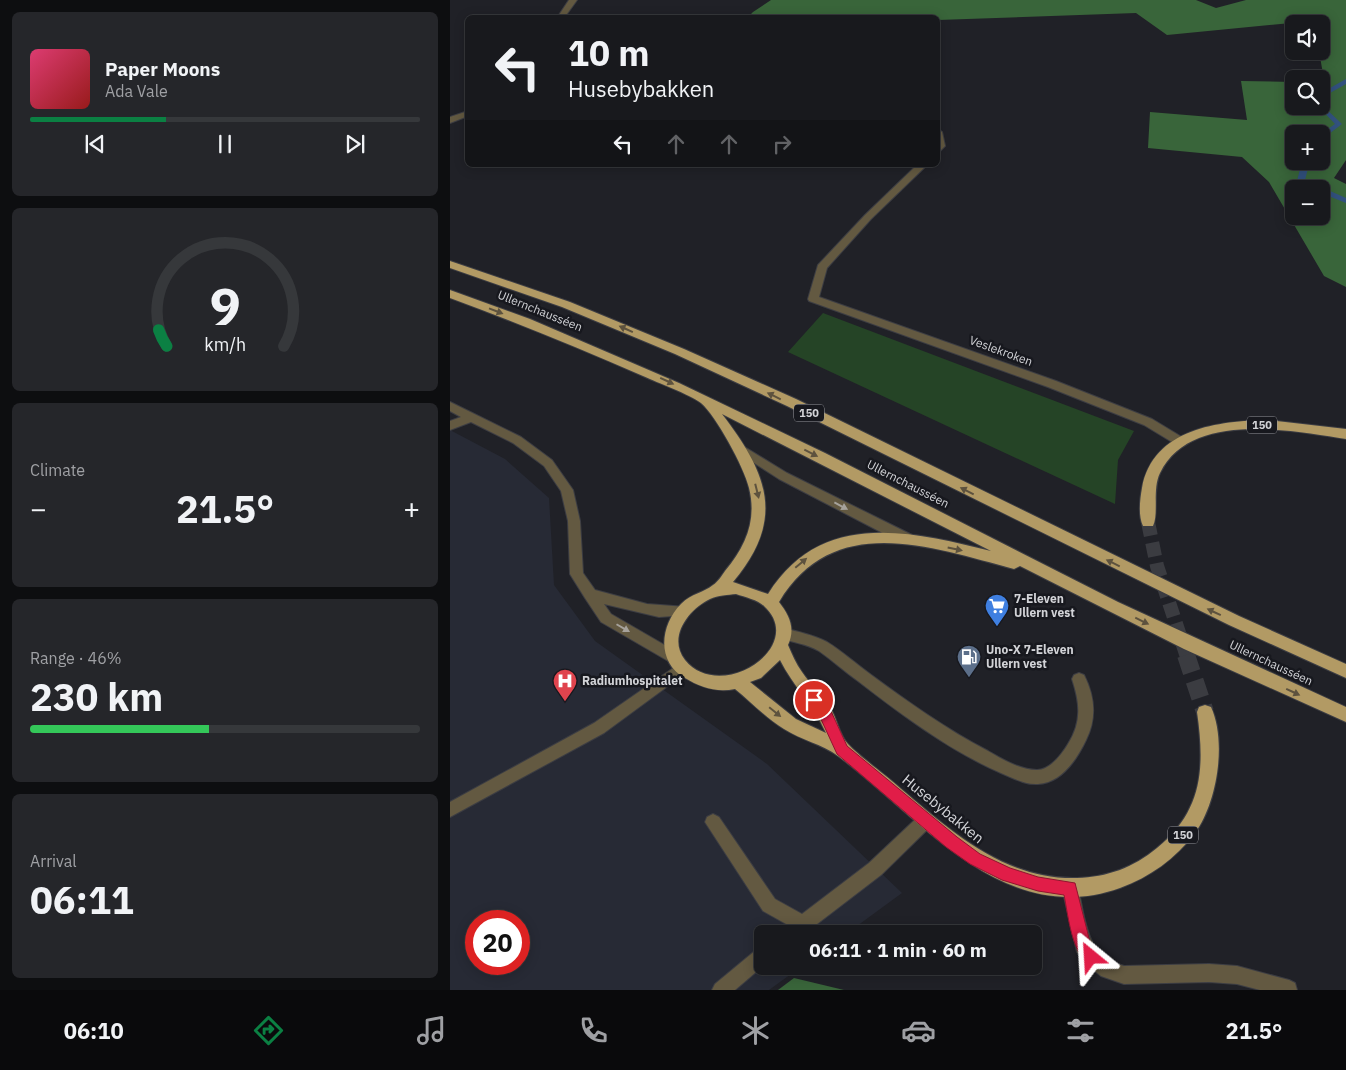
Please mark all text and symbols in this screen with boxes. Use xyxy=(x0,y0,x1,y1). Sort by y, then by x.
map controls xyxy=(1285,15,1330,225)
button: sound xyxy=(1285,15,1330,60)
text: 10 m xyxy=(568,30,650,76)
icon: left xyxy=(485,35,550,100)
text: Paper Moons xyxy=(105,57,220,81)
button: search xyxy=(1285,70,1330,115)
text: Husebybakken xyxy=(568,74,714,103)
text: Ada Vale xyxy=(105,81,168,101)
button: + xyxy=(1285,125,1330,170)
icon: previous xyxy=(81,130,109,158)
icon: pause xyxy=(211,130,239,158)
icon: next xyxy=(341,130,369,158)
icon: left xyxy=(609,130,637,158)
icon: ahead xyxy=(662,130,690,158)
icon: ahead xyxy=(715,130,743,158)
icon: right xyxy=(768,130,796,158)
button: − xyxy=(1285,180,1330,225)
text: 9 xyxy=(209,272,241,339)
street label: Ullernchausséen xyxy=(496,287,585,334)
one-way arrow xyxy=(489,307,504,315)
one-way arrow xyxy=(619,325,633,333)
street label: Veslekroken xyxy=(968,332,1035,369)
text: km/h xyxy=(204,333,246,356)
one-way arrow xyxy=(660,378,674,386)
one-way arrow xyxy=(767,392,782,400)
road number: 150 xyxy=(794,404,824,422)
road number: 150 xyxy=(1247,416,1277,434)
one-way arrow xyxy=(803,449,818,457)
street label: Ullernchausséen xyxy=(865,456,952,511)
text: Climate xyxy=(30,460,85,480)
text: 21.5° xyxy=(176,484,274,533)
one-way arrow xyxy=(753,484,761,499)
one-way arrow xyxy=(960,487,974,495)
text: − xyxy=(30,490,47,527)
text: + xyxy=(403,490,420,527)
one-way arrow xyxy=(834,502,848,510)
one-way arrow xyxy=(947,545,963,553)
one-way arrow xyxy=(795,558,807,569)
one-way arrow xyxy=(1106,559,1120,567)
place label: 7-Eleven Ullern vest xyxy=(1014,591,1075,620)
supermarket icon: 7-Eleven Ullern vest xyxy=(984,593,1010,627)
one-way arrow xyxy=(1207,607,1222,616)
one-way arrow xyxy=(1135,617,1149,625)
one-way arrow xyxy=(616,623,630,632)
street label: Ullernchausséen xyxy=(1227,637,1315,688)
place label: Uno-X 7-Eleven Ullern vest xyxy=(986,642,1074,671)
fuel station icon: Uno-X 7-Eleven Ullern vest xyxy=(956,644,982,678)
text: Range · 46% xyxy=(30,648,122,668)
hospital icon: Radiumhospitalet xyxy=(552,668,578,702)
text: 230 km xyxy=(30,672,163,721)
place label: Radiumhospitalet xyxy=(582,673,683,688)
pin xyxy=(793,679,835,721)
icon: arrive xyxy=(800,686,828,714)
one-way arrow xyxy=(1286,688,1300,696)
one-way arrow xyxy=(768,706,781,717)
street label: Husebybakken xyxy=(899,770,988,847)
road number: 150 xyxy=(1168,826,1198,844)
text: Arrival xyxy=(30,851,77,871)
text: 06:11 xyxy=(30,875,134,924)
speed limit sign: 20 xyxy=(465,910,530,975)
position arrow xyxy=(1064,930,1116,982)
text: 06:11 · 1 min · 60 m xyxy=(809,938,987,962)
icon: directions xyxy=(251,1013,286,1048)
icon: music xyxy=(414,1013,449,1048)
icon: phone xyxy=(576,1013,611,1048)
icon: climate xyxy=(738,1013,773,1048)
icon: car xyxy=(901,1013,936,1048)
icon: filters xyxy=(1063,1013,1098,1048)
text: 06:10 xyxy=(64,1016,124,1045)
text: 21.5° xyxy=(1225,1016,1282,1045)

